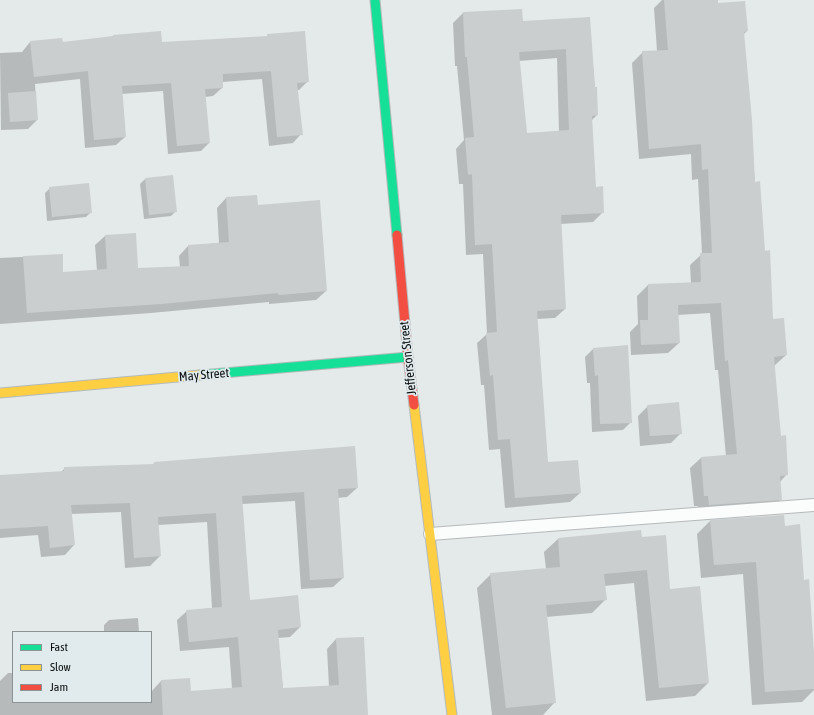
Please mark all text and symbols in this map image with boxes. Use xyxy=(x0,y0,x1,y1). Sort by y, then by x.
street label: Jefferson Street xyxy=(396,320,420,396)
street label: May Street xyxy=(178,365,230,385)
legend xyxy=(12,631,152,703)
text: Fast xyxy=(50,640,68,654)
text: Slow xyxy=(50,660,71,674)
text: Jam xyxy=(50,680,68,694)

